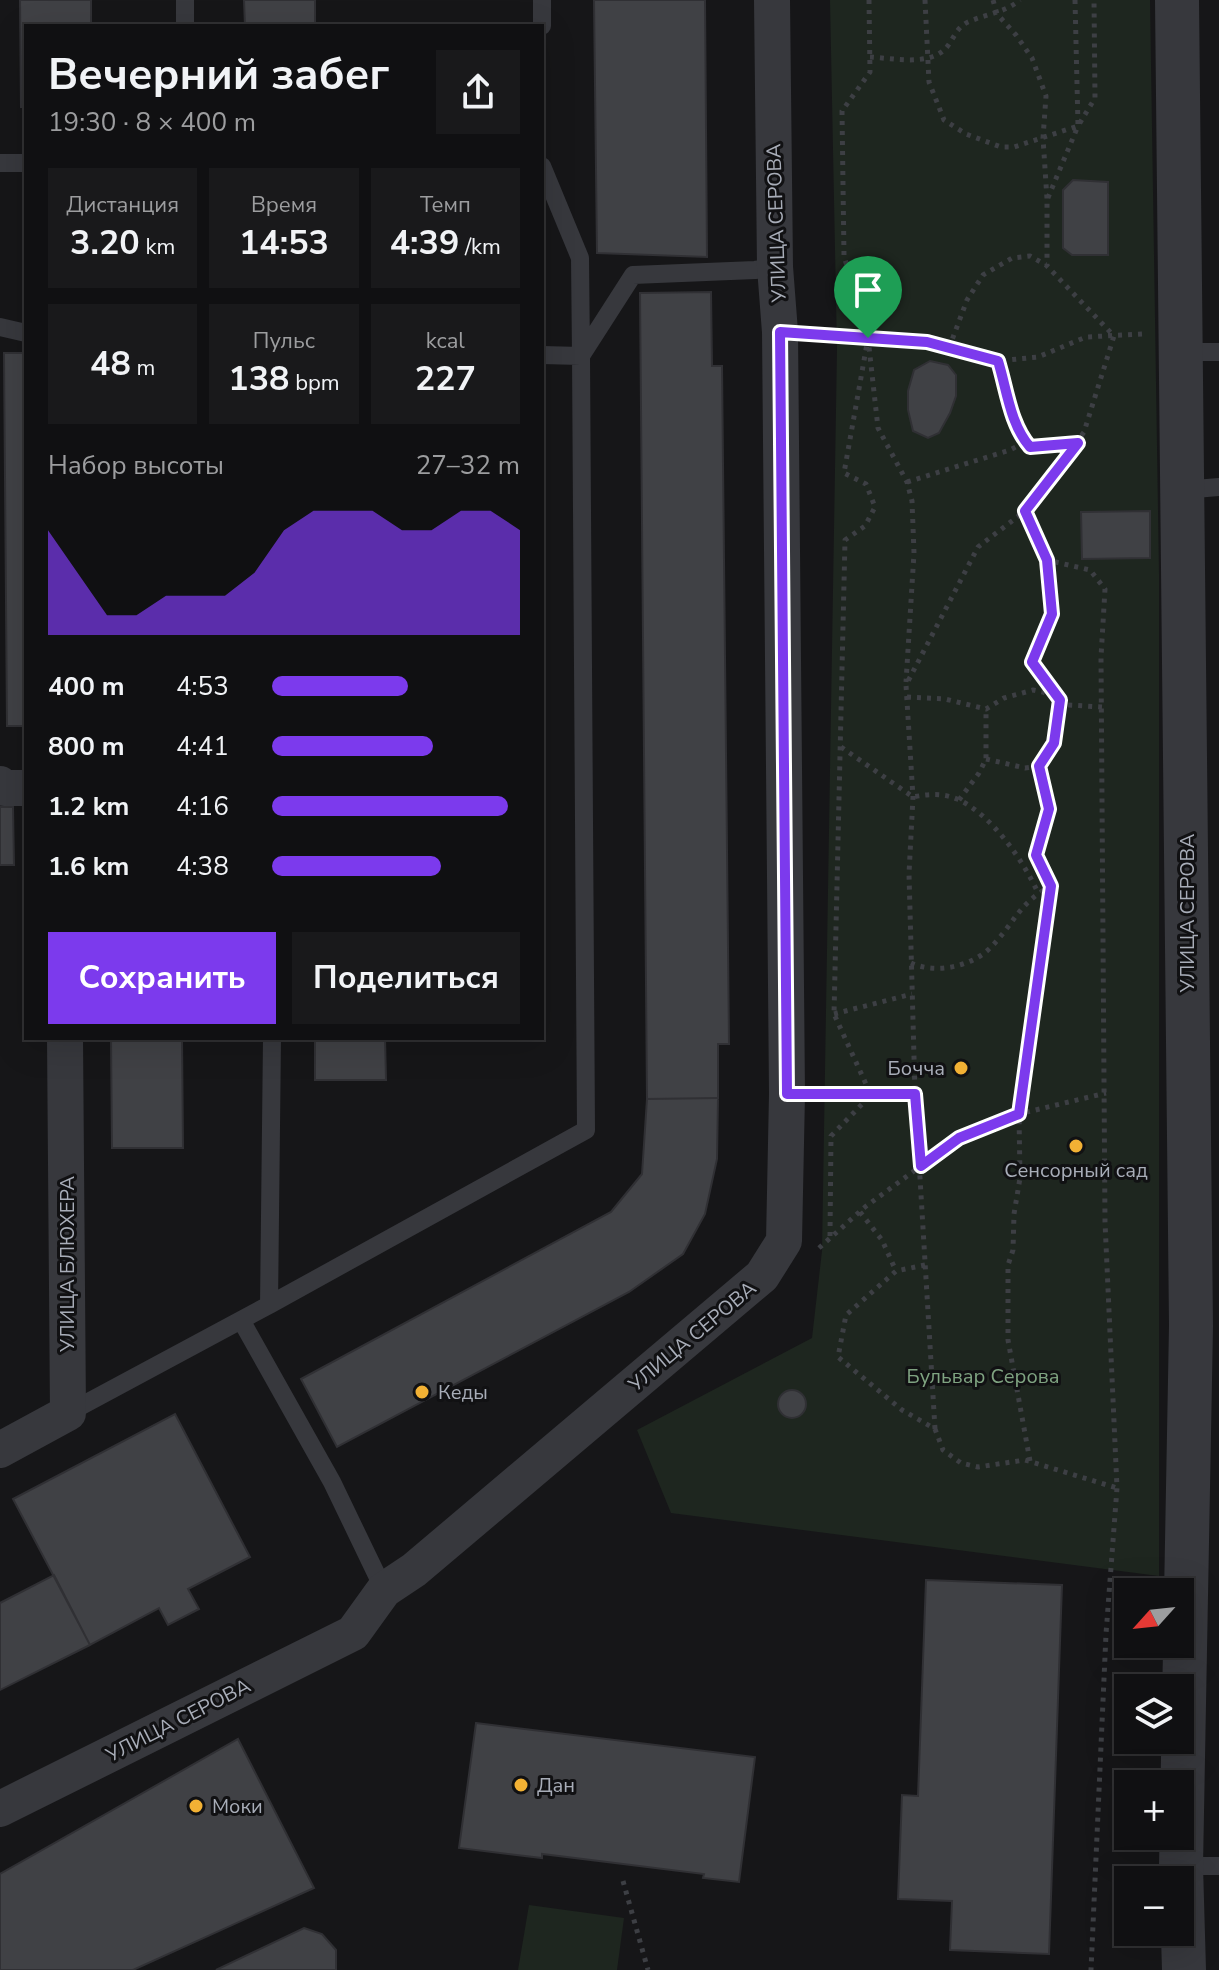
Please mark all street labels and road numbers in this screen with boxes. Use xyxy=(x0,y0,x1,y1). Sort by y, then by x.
street label: УЛИЦА СЕРОВА xyxy=(760,143,793,304)
street label: УЛИЦА СЕРОВА xyxy=(1174,833,1201,993)
street label: УЛИЦА БЛЮХЕРА xyxy=(54,1175,81,1353)
street label: УЛИЦА СЕРОВА xyxy=(622,1275,762,1398)
street label: УЛИЦА СЕРОВА xyxy=(100,1672,255,1769)

